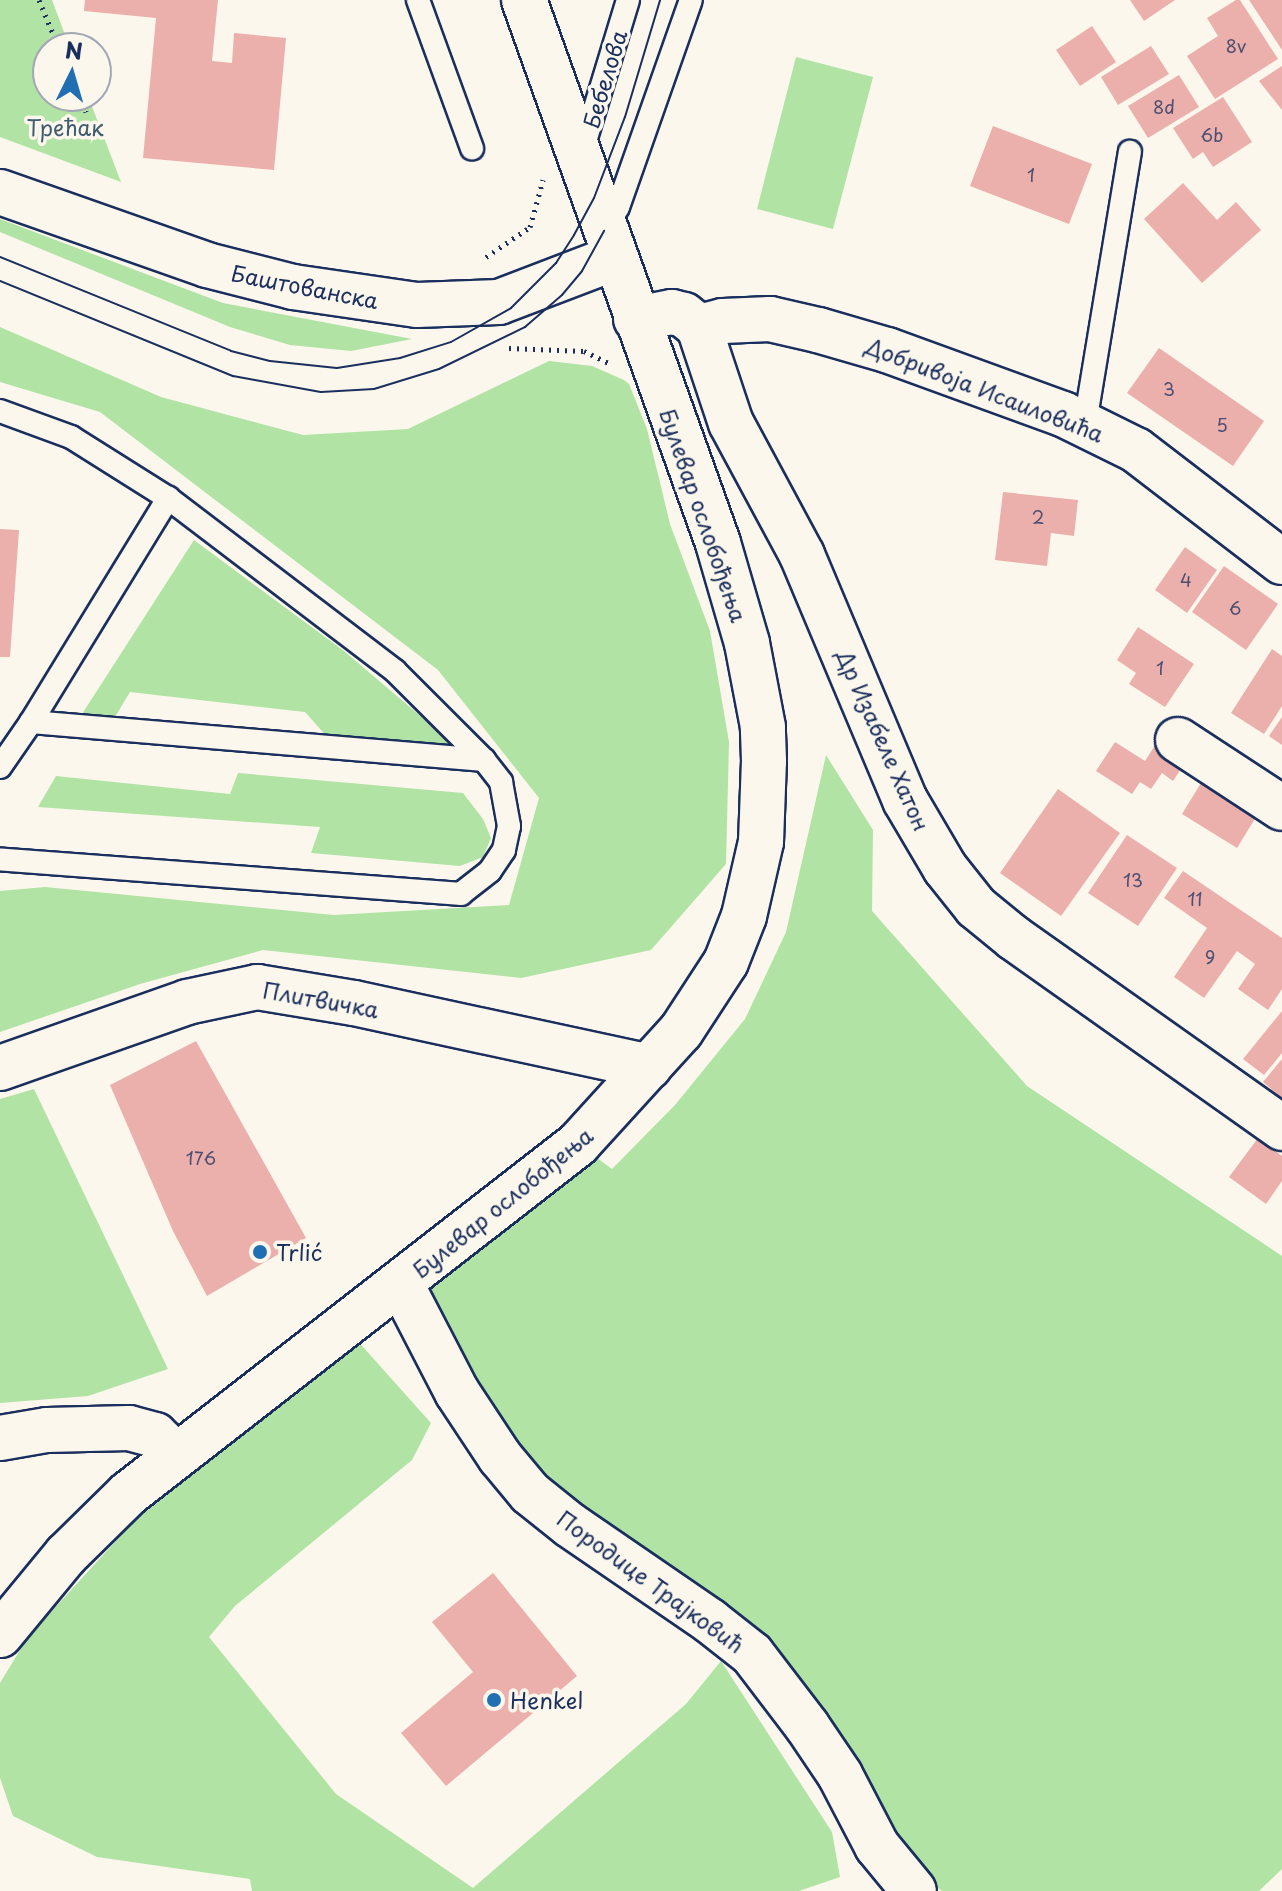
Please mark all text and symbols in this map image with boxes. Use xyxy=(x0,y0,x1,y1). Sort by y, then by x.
street label: Бебелова xyxy=(577,27,631,131)
north arrow xyxy=(32,32,112,112)
text: N xyxy=(64,32,84,67)
house number: 8v xyxy=(1226,35,1246,57)
house number: 8d xyxy=(1153,96,1175,118)
park label: Трећак xyxy=(26,114,104,140)
house number: 6b xyxy=(1201,124,1223,146)
house number: 1 xyxy=(1027,164,1035,186)
street label: Баштованска xyxy=(229,259,381,313)
street label: Добривоја Исаиловића xyxy=(862,331,1108,447)
house number: 3 xyxy=(1163,378,1175,400)
street label: Булевар ослобођења xyxy=(655,404,753,626)
house number: 5 xyxy=(1216,414,1228,436)
house number: 2 xyxy=(1032,506,1044,528)
house number: 4 xyxy=(1180,569,1192,591)
house number: 6 xyxy=(1229,597,1241,619)
street label: Др Изабеле Хатон xyxy=(832,645,936,835)
house number: 1 xyxy=(1156,657,1164,679)
house number: 13 xyxy=(1123,869,1143,891)
house number: 11 xyxy=(1187,888,1203,910)
house number: 9 xyxy=(1205,946,1215,968)
street label: Плитвичка xyxy=(261,976,381,1022)
street label: Булевар ослобођења xyxy=(406,1121,598,1283)
house number: 176 xyxy=(186,1147,216,1169)
place label: Trlić xyxy=(276,1239,322,1265)
marker: Trlić xyxy=(251,1243,269,1261)
street label: Породице Трајковић xyxy=(553,1505,749,1657)
place label: Henkel xyxy=(510,1687,583,1713)
marker: Henkel xyxy=(485,1691,503,1709)

